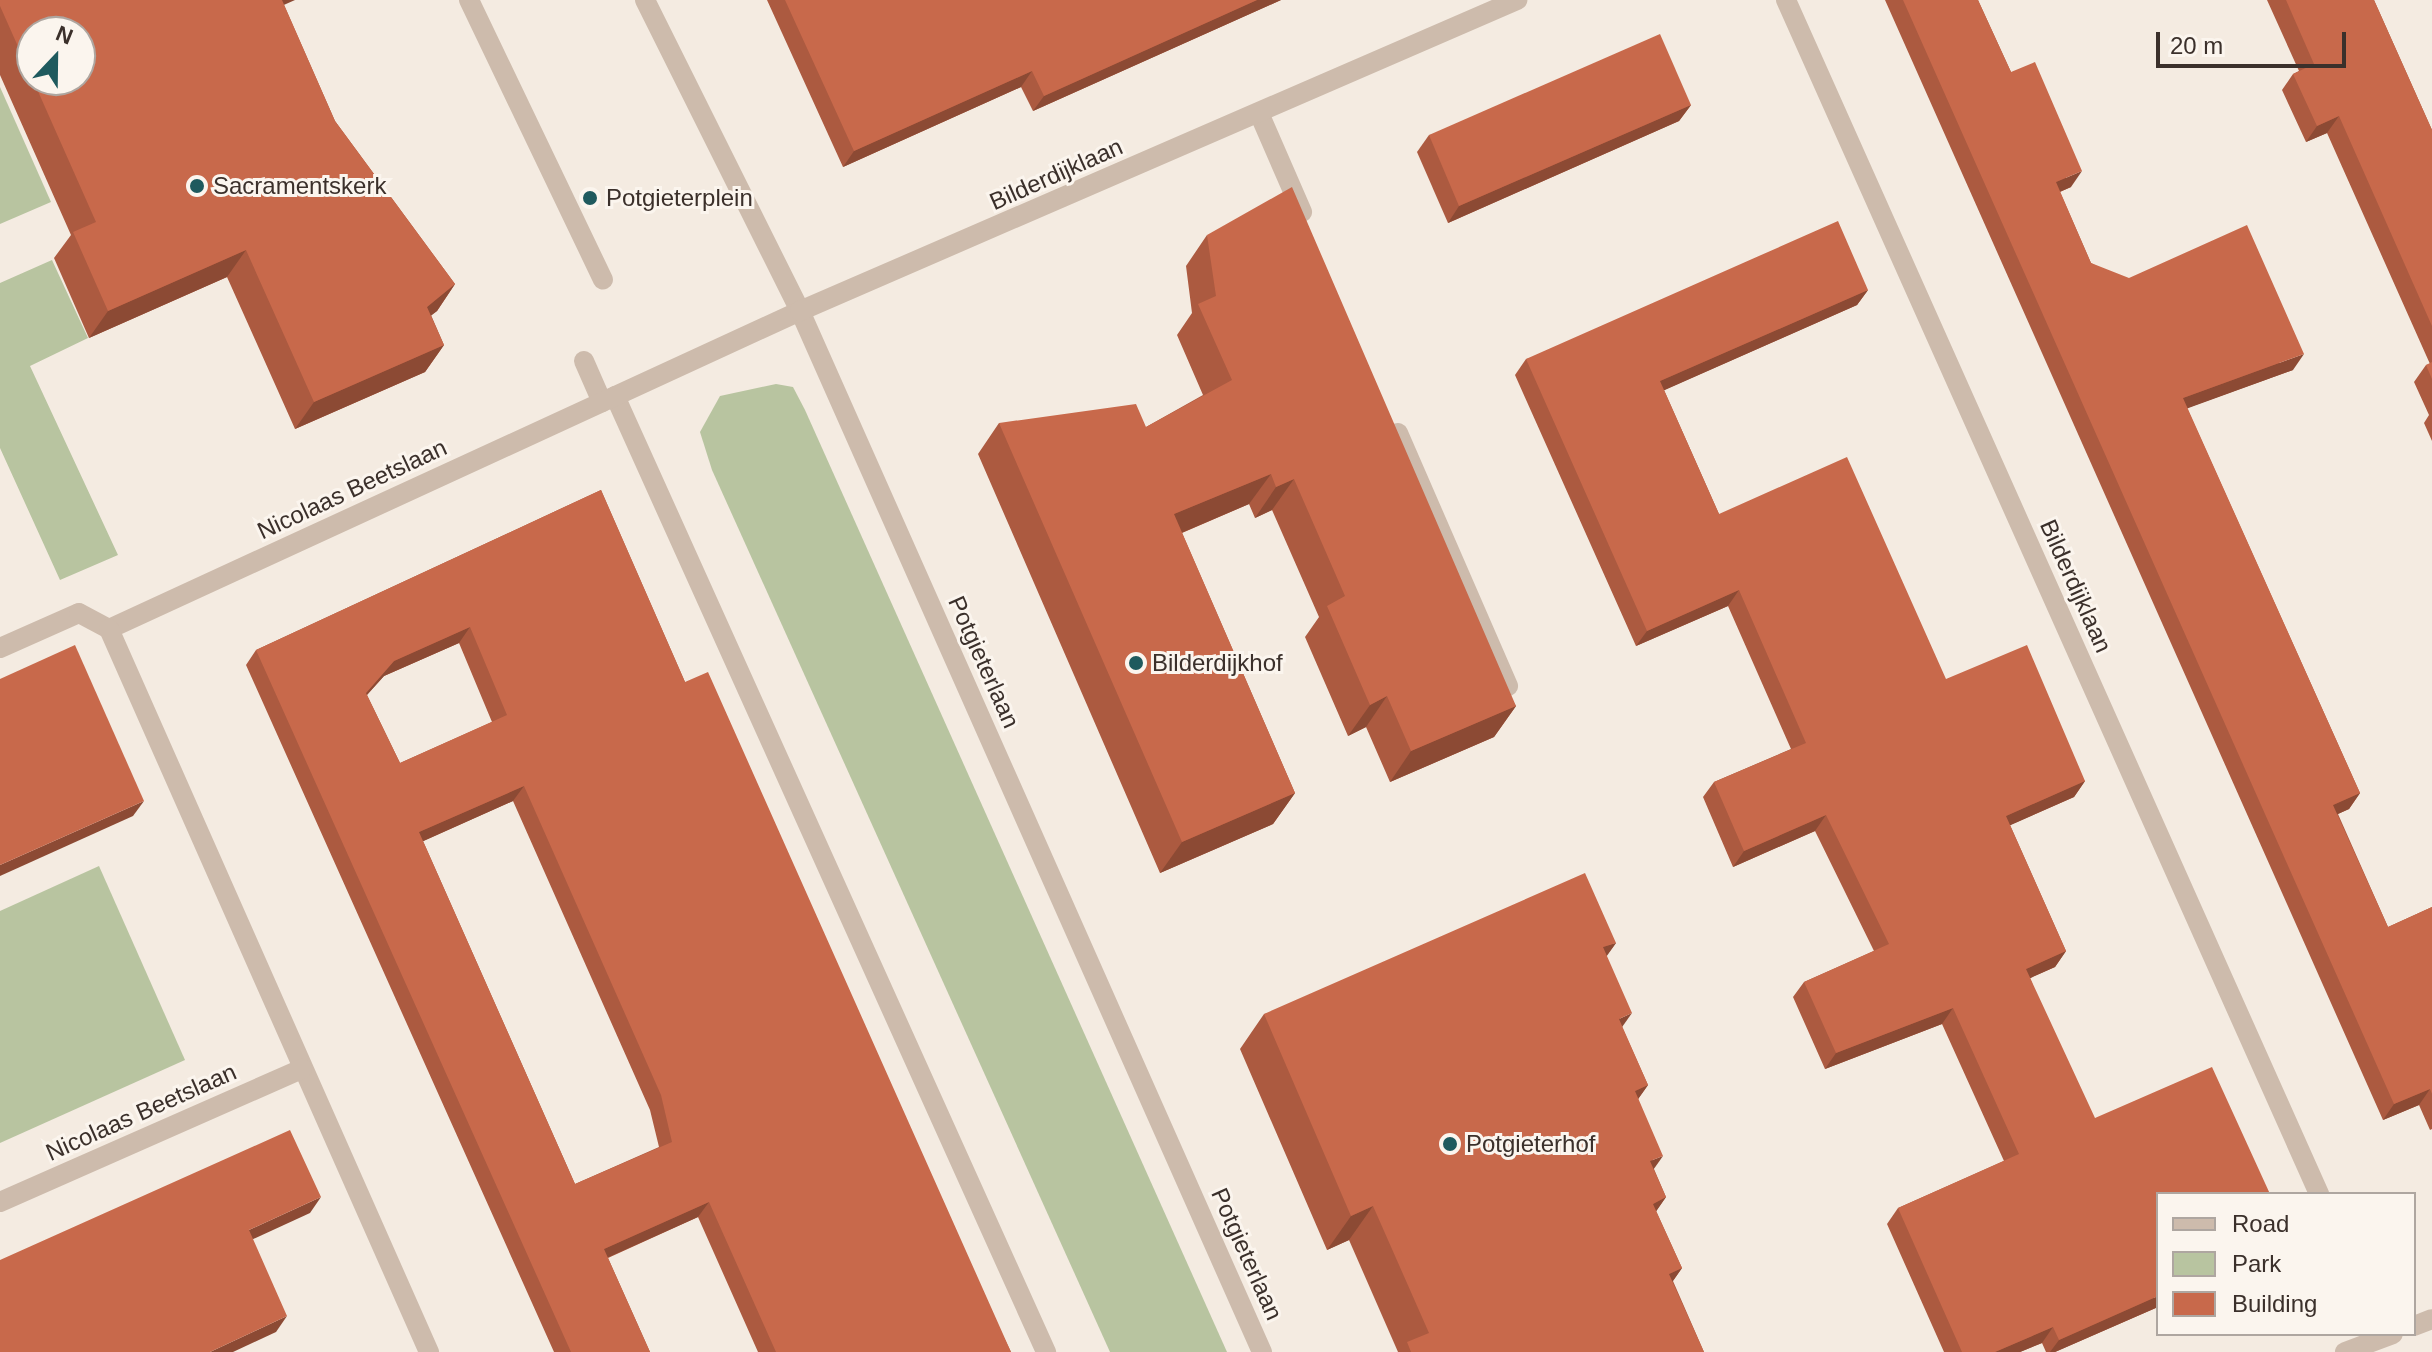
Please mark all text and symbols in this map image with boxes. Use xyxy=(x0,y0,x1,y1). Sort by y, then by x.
north arrow xyxy=(16,16,96,96)
scale bar xyxy=(2160,16,2350,66)
text: N xyxy=(52,21,76,50)
text: 20 m xyxy=(2170,32,2223,59)
street label: Bilderdijklaan xyxy=(985,132,1127,216)
place label: Sacramentskerk xyxy=(213,172,386,200)
marker: Sacramentskerk xyxy=(188,177,206,195)
place label: Potgieterplein xyxy=(606,184,753,212)
marker: Potgieterplein xyxy=(581,189,599,207)
street label: Nicolaas Beetslaan xyxy=(253,433,451,545)
street label: Bilderdijklaan xyxy=(2034,515,2118,657)
street label: Potgieterlaan xyxy=(942,592,1026,732)
place label: Bilderdijkhof xyxy=(1152,649,1283,677)
marker: Bilderdijkhof xyxy=(1127,654,1145,672)
street label: Nicolaas Beetslaan xyxy=(41,1057,241,1167)
place label: Potgieterhof xyxy=(1466,1130,1595,1158)
marker: Potgieterhof xyxy=(1441,1135,1459,1153)
street label: Potgieterlaan xyxy=(1205,1184,1289,1324)
legend xyxy=(2156,1192,2416,1336)
text: Road xyxy=(2232,1210,2289,1237)
text: Park xyxy=(2232,1250,2281,1277)
text: Building xyxy=(2232,1290,2317,1317)

